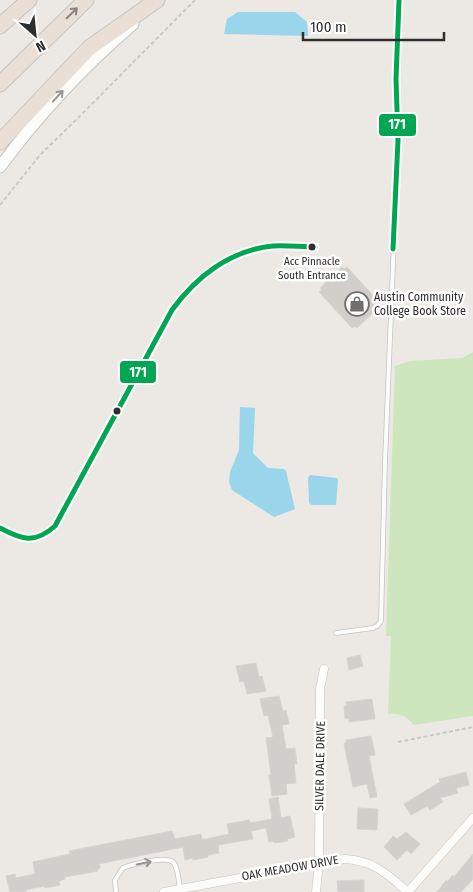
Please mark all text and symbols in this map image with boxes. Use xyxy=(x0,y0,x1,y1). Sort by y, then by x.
one-way arrow xyxy=(66,7,79,19)
north arrow xyxy=(10,10,60,60)
scale bar xyxy=(303,10,444,42)
text: 100 m xyxy=(310,18,347,36)
text: N xyxy=(33,37,48,56)
one-way arrow xyxy=(52,89,64,102)
line badge: 171 xyxy=(378,113,417,137)
text: 171 xyxy=(388,116,406,133)
marker: Acc Pinnacle South Entrance xyxy=(307,242,317,252)
place label: Acc Pinnacle South Entrance xyxy=(278,255,346,282)
place label: Austin Community College Book Store xyxy=(374,290,466,318)
shop icon: Austin Community College Book Store xyxy=(344,291,370,317)
line badge: 171 xyxy=(119,360,157,384)
text: 171 xyxy=(129,364,147,381)
unlabelled marker xyxy=(112,406,122,416)
street label: SILVER DALE DRIVE xyxy=(312,721,328,811)
street label: OAK MEADOW DRIVE xyxy=(240,853,340,883)
one-way arrow xyxy=(136,857,152,867)

